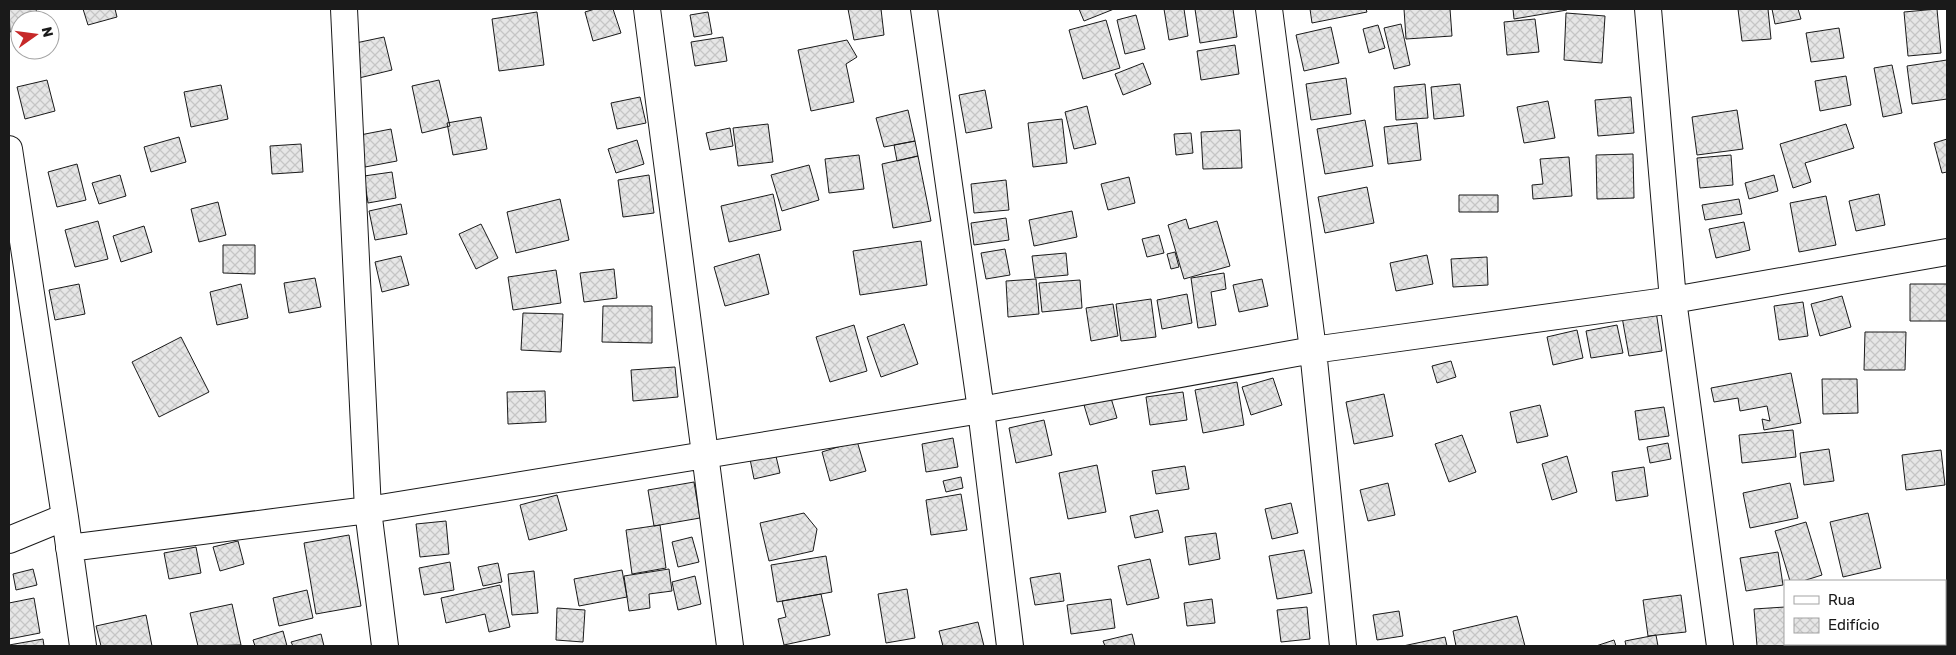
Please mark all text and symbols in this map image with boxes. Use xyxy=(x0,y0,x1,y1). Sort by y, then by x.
north arrow xyxy=(10,10,60,60)
text: N xyxy=(38,25,57,39)
legend xyxy=(1784,580,1946,645)
text: Rua xyxy=(1828,591,1855,609)
text: Edifício xyxy=(1828,616,1880,634)

